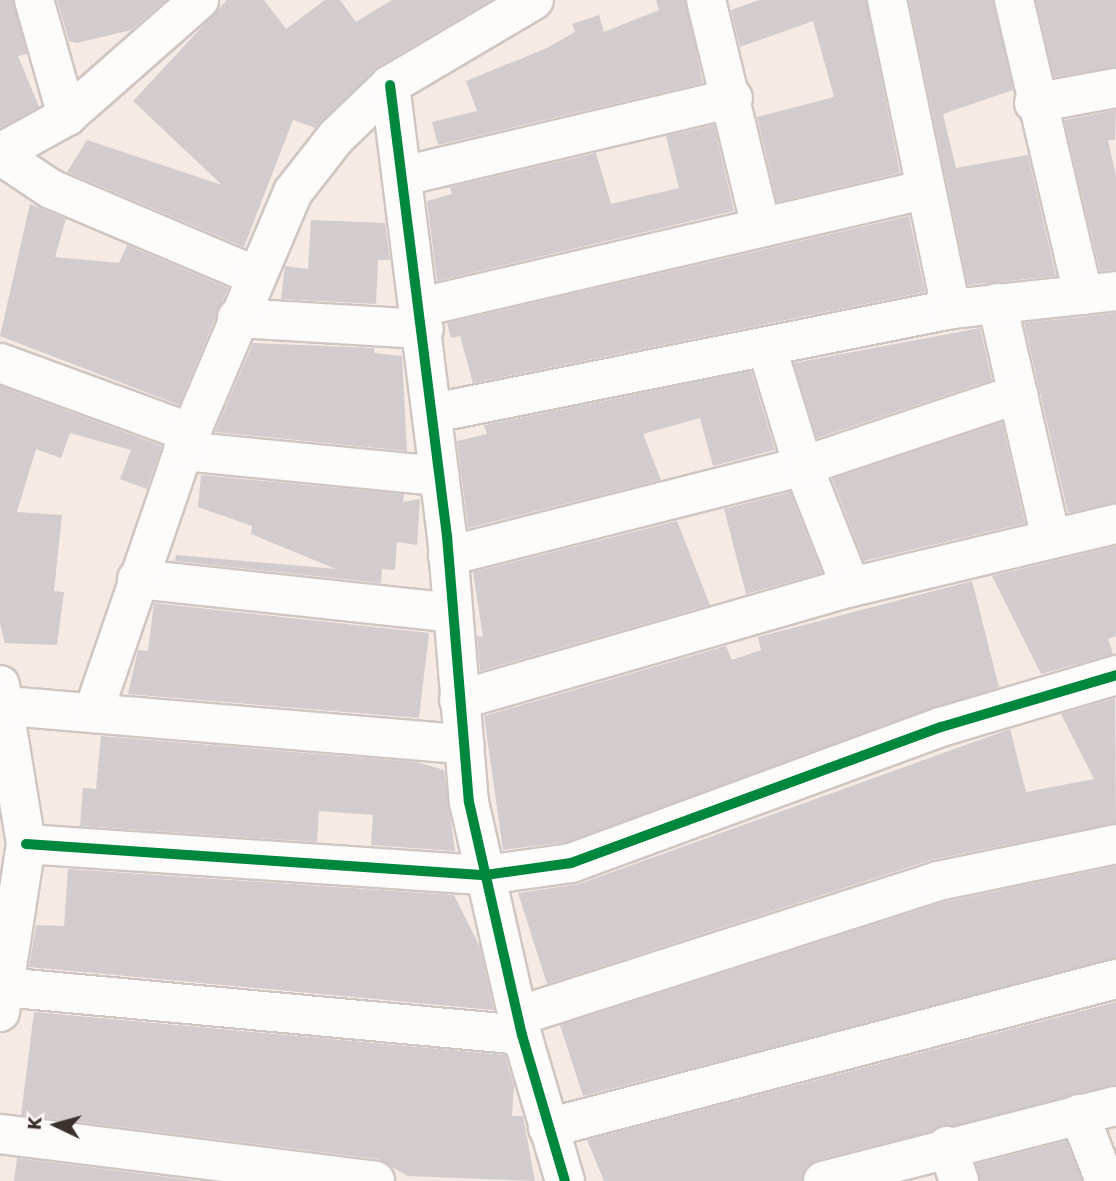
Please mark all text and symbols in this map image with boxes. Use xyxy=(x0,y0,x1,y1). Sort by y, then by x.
north arrow xyxy=(21,1090,91,1160)
text: K xyxy=(21,1115,49,1131)

